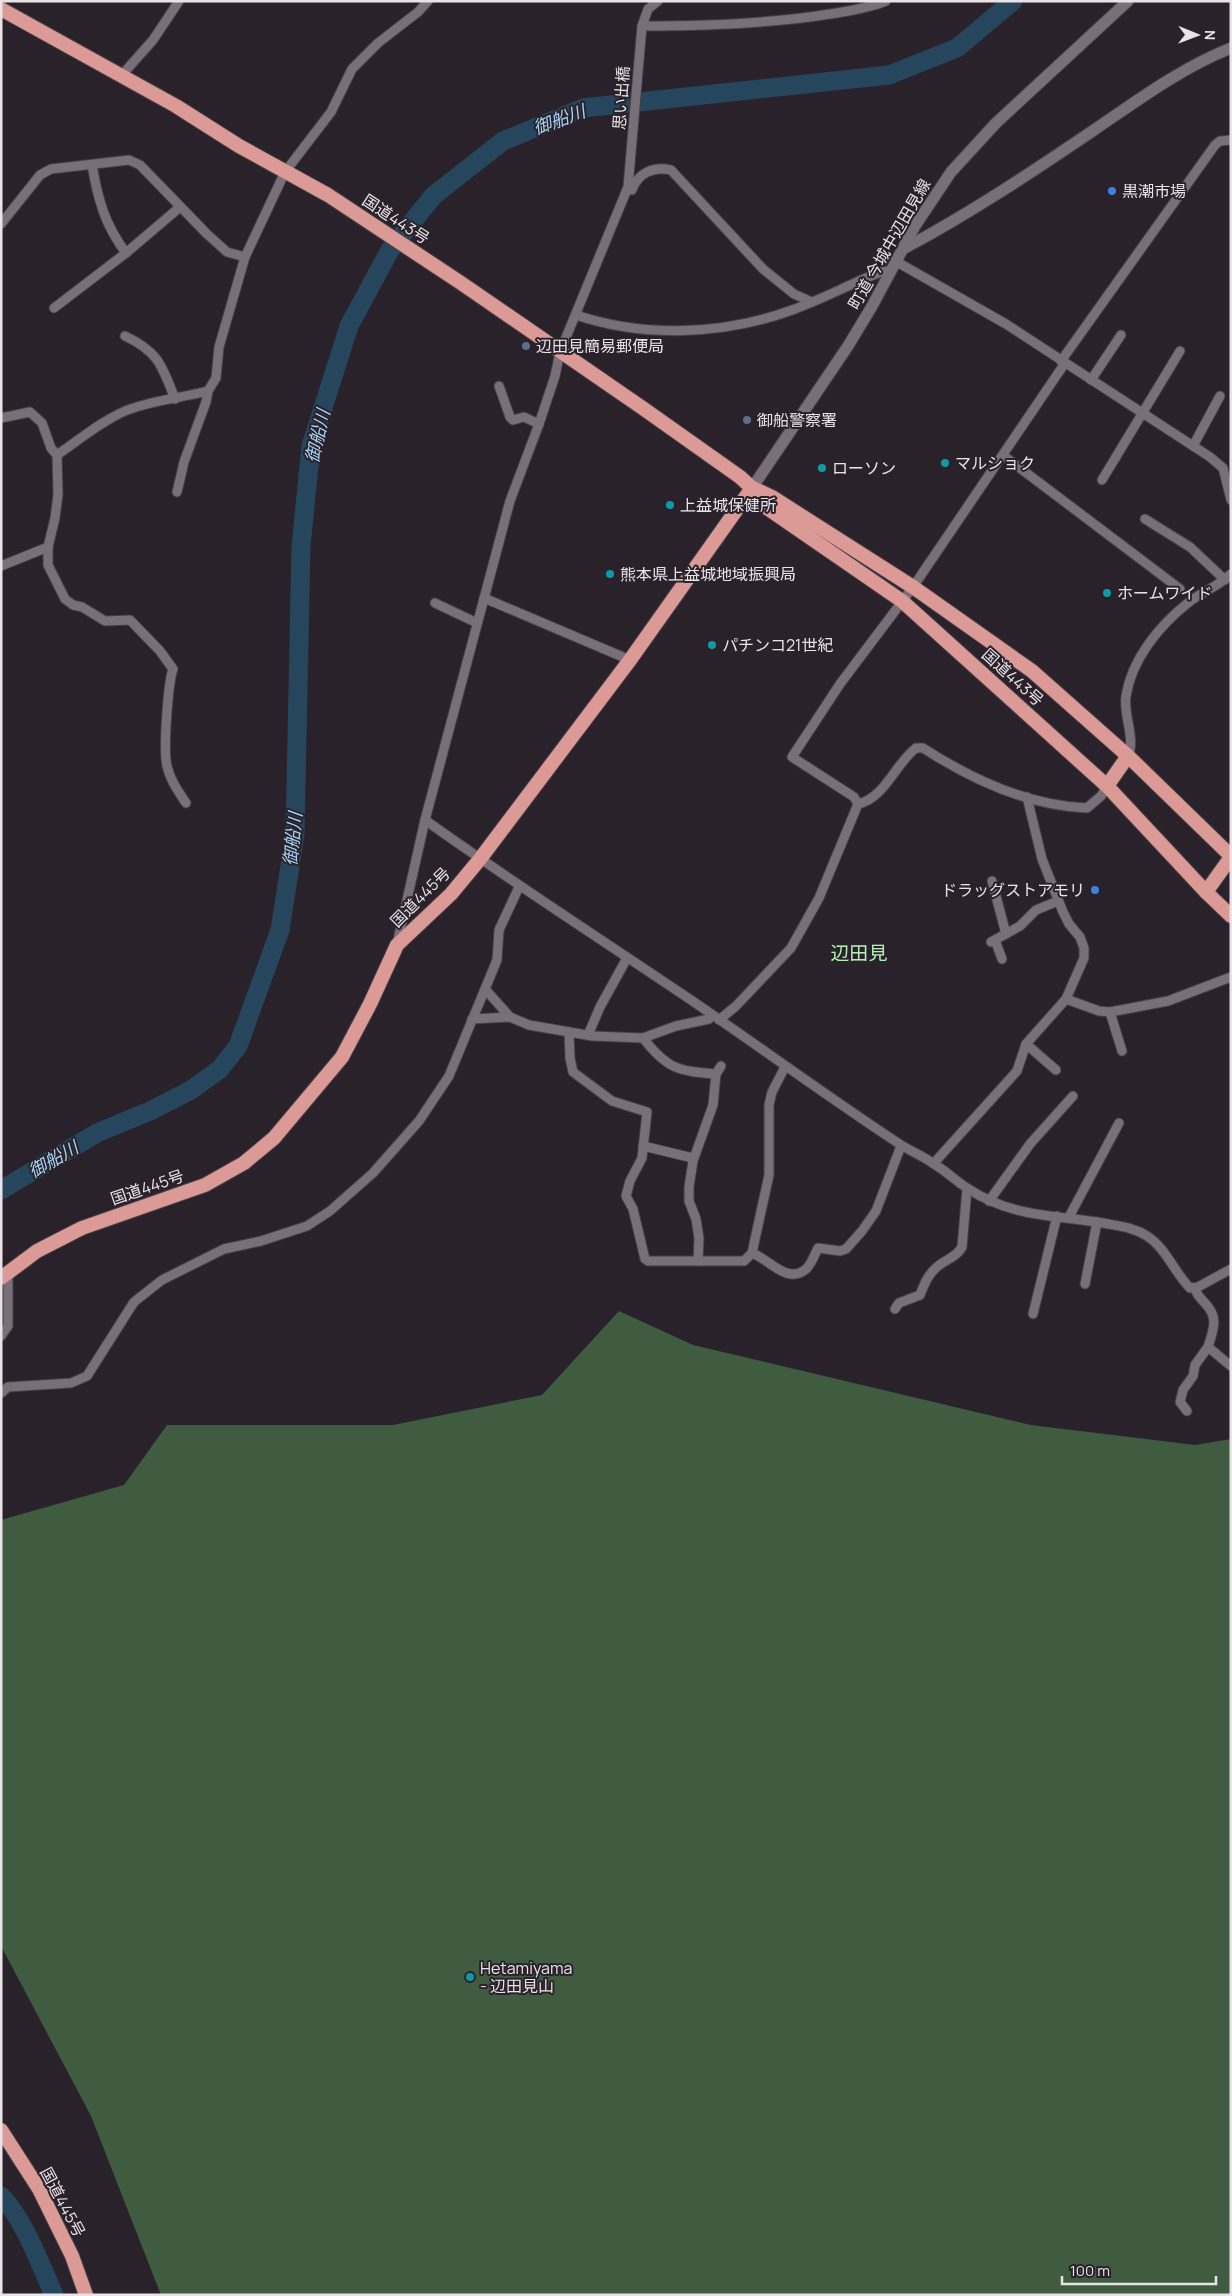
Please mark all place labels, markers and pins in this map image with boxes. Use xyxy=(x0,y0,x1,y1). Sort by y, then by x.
place label: 黒潮市場 xyxy=(1122,180,1186,202)
marker: 黒潮市場 xyxy=(1106,185,1118,197)
place label: 辺田見簡易郵便局 xyxy=(536,335,664,357)
marker: 辺田見簡易郵便局 xyxy=(520,340,532,352)
place label: 御船警察署 xyxy=(757,409,837,431)
marker: 御船警察署 xyxy=(741,414,753,426)
place label: マルショク xyxy=(955,452,1035,474)
place label: ローソン xyxy=(832,457,896,479)
marker: マルショク xyxy=(939,457,951,469)
marker: ローソン xyxy=(816,462,828,474)
place label: 上益城保健所 xyxy=(680,494,776,516)
marker: 上益城保健所 xyxy=(664,499,676,511)
place label: 熊本県上益城地域振興局 xyxy=(620,563,796,585)
marker: 熊本県上益城地域振興局 xyxy=(604,568,616,580)
place label: ホームワイド xyxy=(1117,582,1213,604)
marker: ホームワイド xyxy=(1101,587,1113,599)
place label: パチンコ21世紀 xyxy=(722,634,833,656)
marker: パチンコ21世紀 xyxy=(706,639,718,651)
place label: ドラッグストアモリ xyxy=(941,879,1085,901)
marker: ドラッグストアモリ xyxy=(1089,884,1101,896)
place label: Hetamiyama - 辺田見山 xyxy=(480,1957,572,1997)
marker: Hetamiyama - 辺田見山 xyxy=(464,1971,476,1983)

